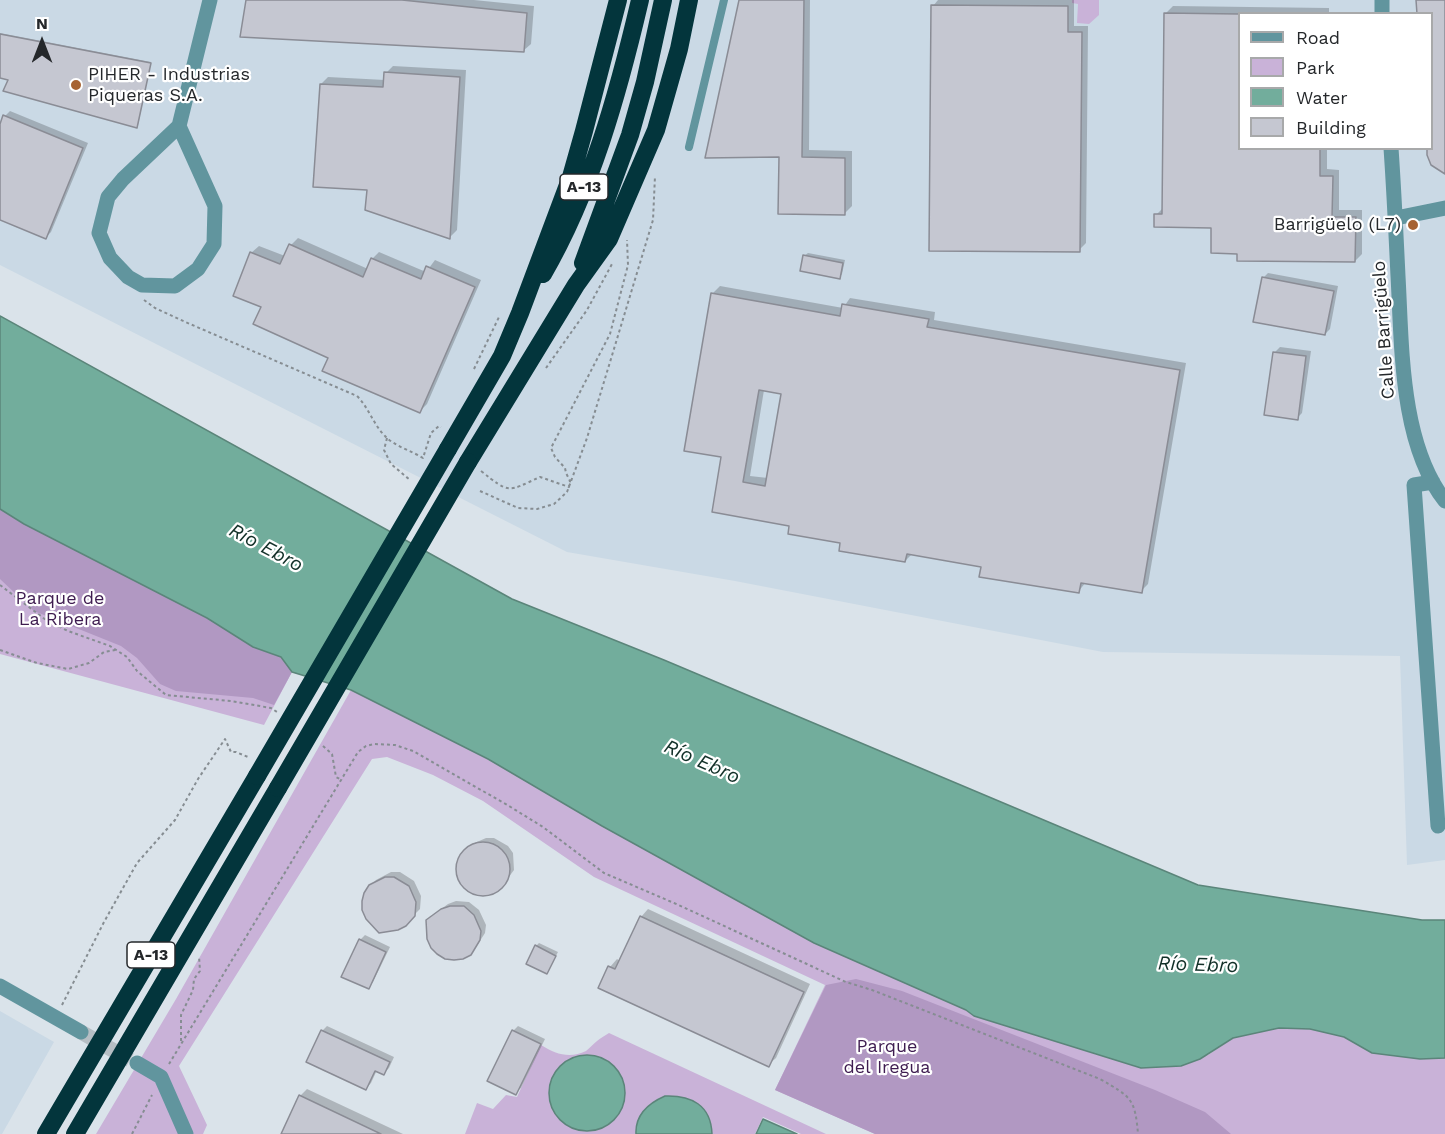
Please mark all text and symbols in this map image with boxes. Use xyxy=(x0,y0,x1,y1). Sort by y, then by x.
north arrow xyxy=(12,12,72,72)
legend xyxy=(1238,12,1433,150)
text: N xyxy=(36,14,48,33)
text: Road xyxy=(1296,27,1340,48)
text: Park xyxy=(1296,57,1335,78)
place label: PIHER - Industrias Piqueras S.A. xyxy=(88,64,250,106)
marker: PIHER - Industrias Piqueras S.A. xyxy=(69,78,83,92)
text: Water xyxy=(1296,87,1348,108)
text: Building xyxy=(1296,117,1366,138)
road number: A-13 xyxy=(560,174,608,200)
place label: Barrigüelo (L7) xyxy=(1274,214,1401,236)
marker: Barrigüelo (L7) xyxy=(1406,218,1420,232)
street label: Calle Barrigüelo xyxy=(1368,260,1400,400)
water label: Río Ebro xyxy=(225,518,307,578)
park label: Parque de La Ribera xyxy=(16,588,104,630)
water label: Río Ebro xyxy=(660,735,744,789)
road number: A-13 xyxy=(127,942,175,968)
water label: Río Ebro xyxy=(1157,952,1239,978)
park label: Parque del Iregua xyxy=(844,1036,930,1078)

